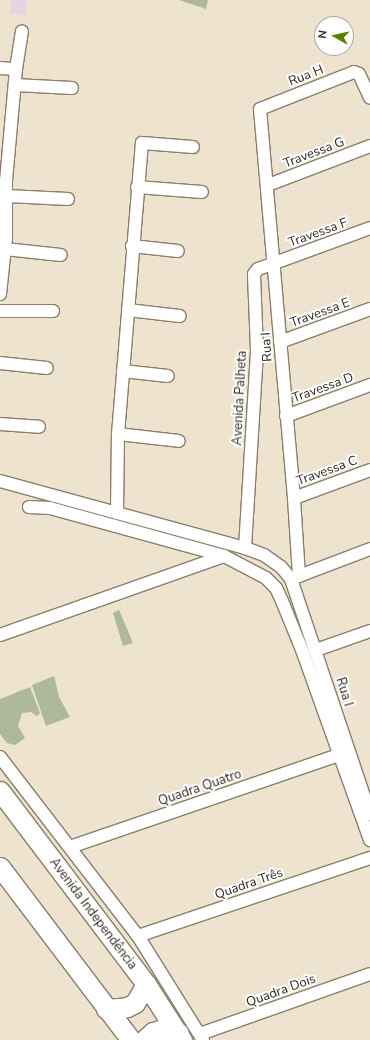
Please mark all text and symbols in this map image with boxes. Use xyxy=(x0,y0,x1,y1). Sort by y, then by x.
north arrow xyxy=(314,16,354,56)
text: N xyxy=(315,29,331,40)
street label: Rua H xyxy=(286,62,326,90)
street label: Travessa G xyxy=(281,134,347,172)
street label: Travessa F xyxy=(286,215,350,251)
street label: Travessa E xyxy=(288,295,352,331)
street label: Rua I xyxy=(258,332,276,362)
street label: Avenida Palheta xyxy=(230,350,250,446)
street label: Travessa D xyxy=(290,370,356,406)
street label: Travessa C xyxy=(295,453,359,489)
street label: Rua I xyxy=(332,676,356,708)
street label: Quadra Quatro xyxy=(156,766,244,810)
street label: Avenida Independência xyxy=(46,855,140,973)
street label: Quadra Três xyxy=(213,865,285,903)
street label: Quadra Dois xyxy=(244,971,318,1011)

